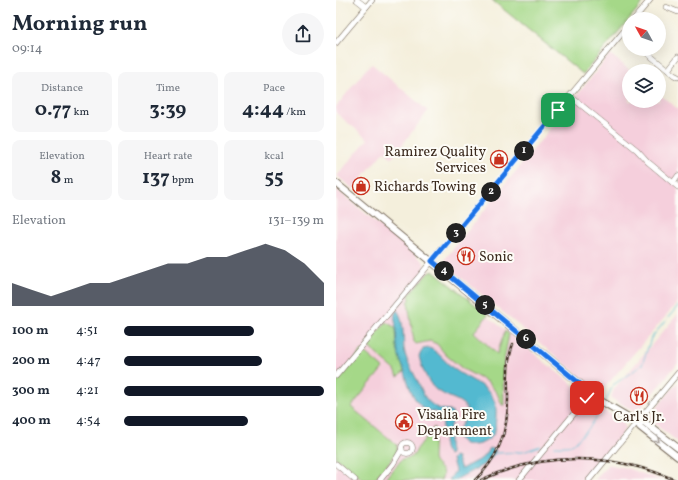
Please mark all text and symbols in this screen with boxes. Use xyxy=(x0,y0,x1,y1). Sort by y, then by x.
text: Morning run xyxy=(12,9,147,40)
north arrow xyxy=(622,12,666,56)
map controls xyxy=(622,12,666,108)
button: share xyxy=(282,13,324,55)
text: 09:14 xyxy=(12,40,43,58)
button: layers xyxy=(622,64,666,108)
text: Distance xyxy=(41,81,83,96)
text: Time xyxy=(156,81,180,96)
text: Pace xyxy=(263,81,285,96)
pin xyxy=(541,93,575,127)
text: 0.77 xyxy=(35,96,71,124)
text: 3:39 xyxy=(150,96,186,124)
text: 4:44 xyxy=(242,96,284,124)
icon: arrive xyxy=(547,99,569,121)
text: km xyxy=(71,105,89,120)
text: /km xyxy=(284,105,306,120)
pin: 1 xyxy=(514,141,534,161)
place label: Ramirez Quality Services xyxy=(385,143,486,178)
text: 1 xyxy=(522,143,526,158)
text: Elevation xyxy=(39,149,85,164)
text: Heart rate xyxy=(144,149,192,164)
text: kcal xyxy=(264,149,284,164)
shop icon: Ramirez Quality Services xyxy=(489,149,509,169)
text: 8 xyxy=(51,164,61,192)
text: 137 xyxy=(142,164,170,192)
text: 55 xyxy=(264,164,284,192)
text: m xyxy=(61,173,73,188)
text: bpm xyxy=(170,173,194,188)
shop icon: Richards Towing xyxy=(351,176,371,196)
place label: Richards Towing xyxy=(374,178,476,197)
pin: 2 xyxy=(481,182,501,202)
text: 2 xyxy=(488,184,494,199)
text: Elevation xyxy=(12,212,66,230)
text: 131–139 m xyxy=(268,212,324,230)
pin: 3 xyxy=(446,223,466,243)
text: 3 xyxy=(453,225,459,240)
restaurant icon: Sonic xyxy=(456,246,476,266)
place label: Sonic xyxy=(479,248,513,267)
pin: 4 xyxy=(434,261,454,281)
text: 4 xyxy=(441,263,447,278)
pin: 5 xyxy=(475,295,495,315)
text: 5 xyxy=(482,297,488,312)
text: 100 m xyxy=(12,322,49,340)
text: 4:51 xyxy=(76,322,98,340)
pin: 6 xyxy=(516,329,536,349)
text: 6 xyxy=(523,331,529,346)
text: 200 m xyxy=(12,352,50,370)
text: 4:47 xyxy=(76,352,101,370)
pin xyxy=(570,381,604,415)
text: 300 m xyxy=(12,382,50,400)
text: 4:21 xyxy=(76,382,99,400)
restaurant icon: Carl's Jr. xyxy=(629,386,649,406)
icon: check xyxy=(576,387,598,409)
place label: Visalia Fire Department xyxy=(417,406,492,441)
place label: Carl's Jr. xyxy=(614,408,664,427)
text: 400 m xyxy=(12,412,51,430)
text: 4:54 xyxy=(76,412,101,430)
public building icon: Visalia Fire Department xyxy=(394,412,414,432)
one-way arrow xyxy=(652,435,659,442)

